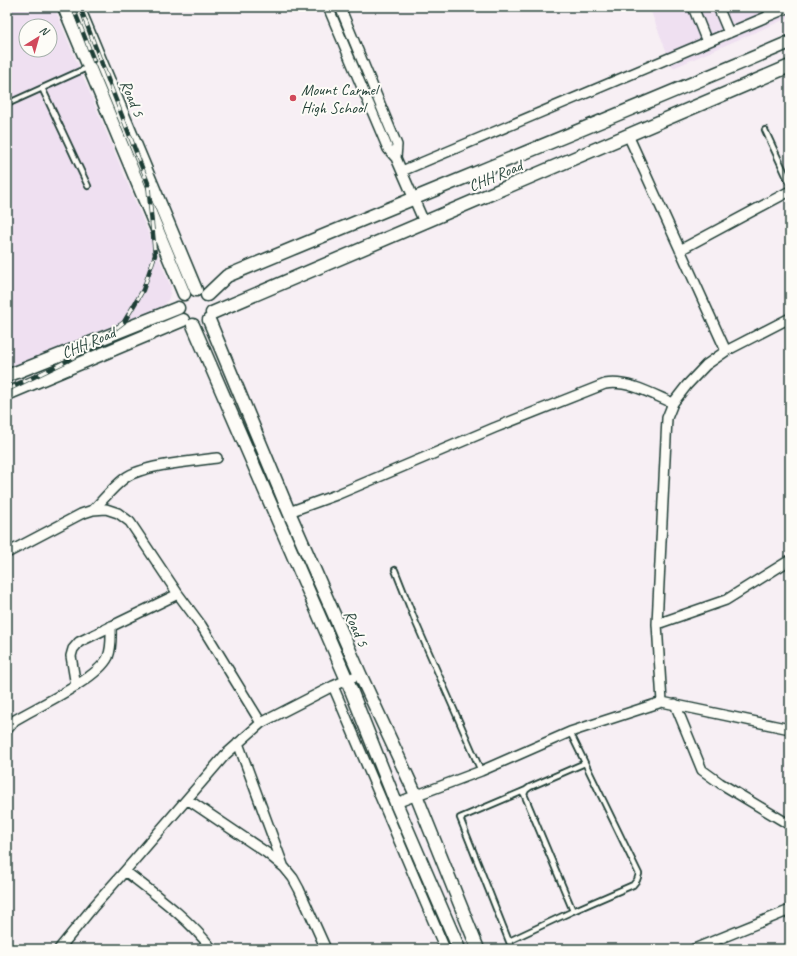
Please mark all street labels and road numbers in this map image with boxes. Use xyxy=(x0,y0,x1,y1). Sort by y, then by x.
street label: Road 5 xyxy=(115,77,149,120)
street label: CHH Road xyxy=(466,155,528,196)
street label: CHH Road xyxy=(59,322,121,363)
street label: Road 5 xyxy=(339,607,373,650)

